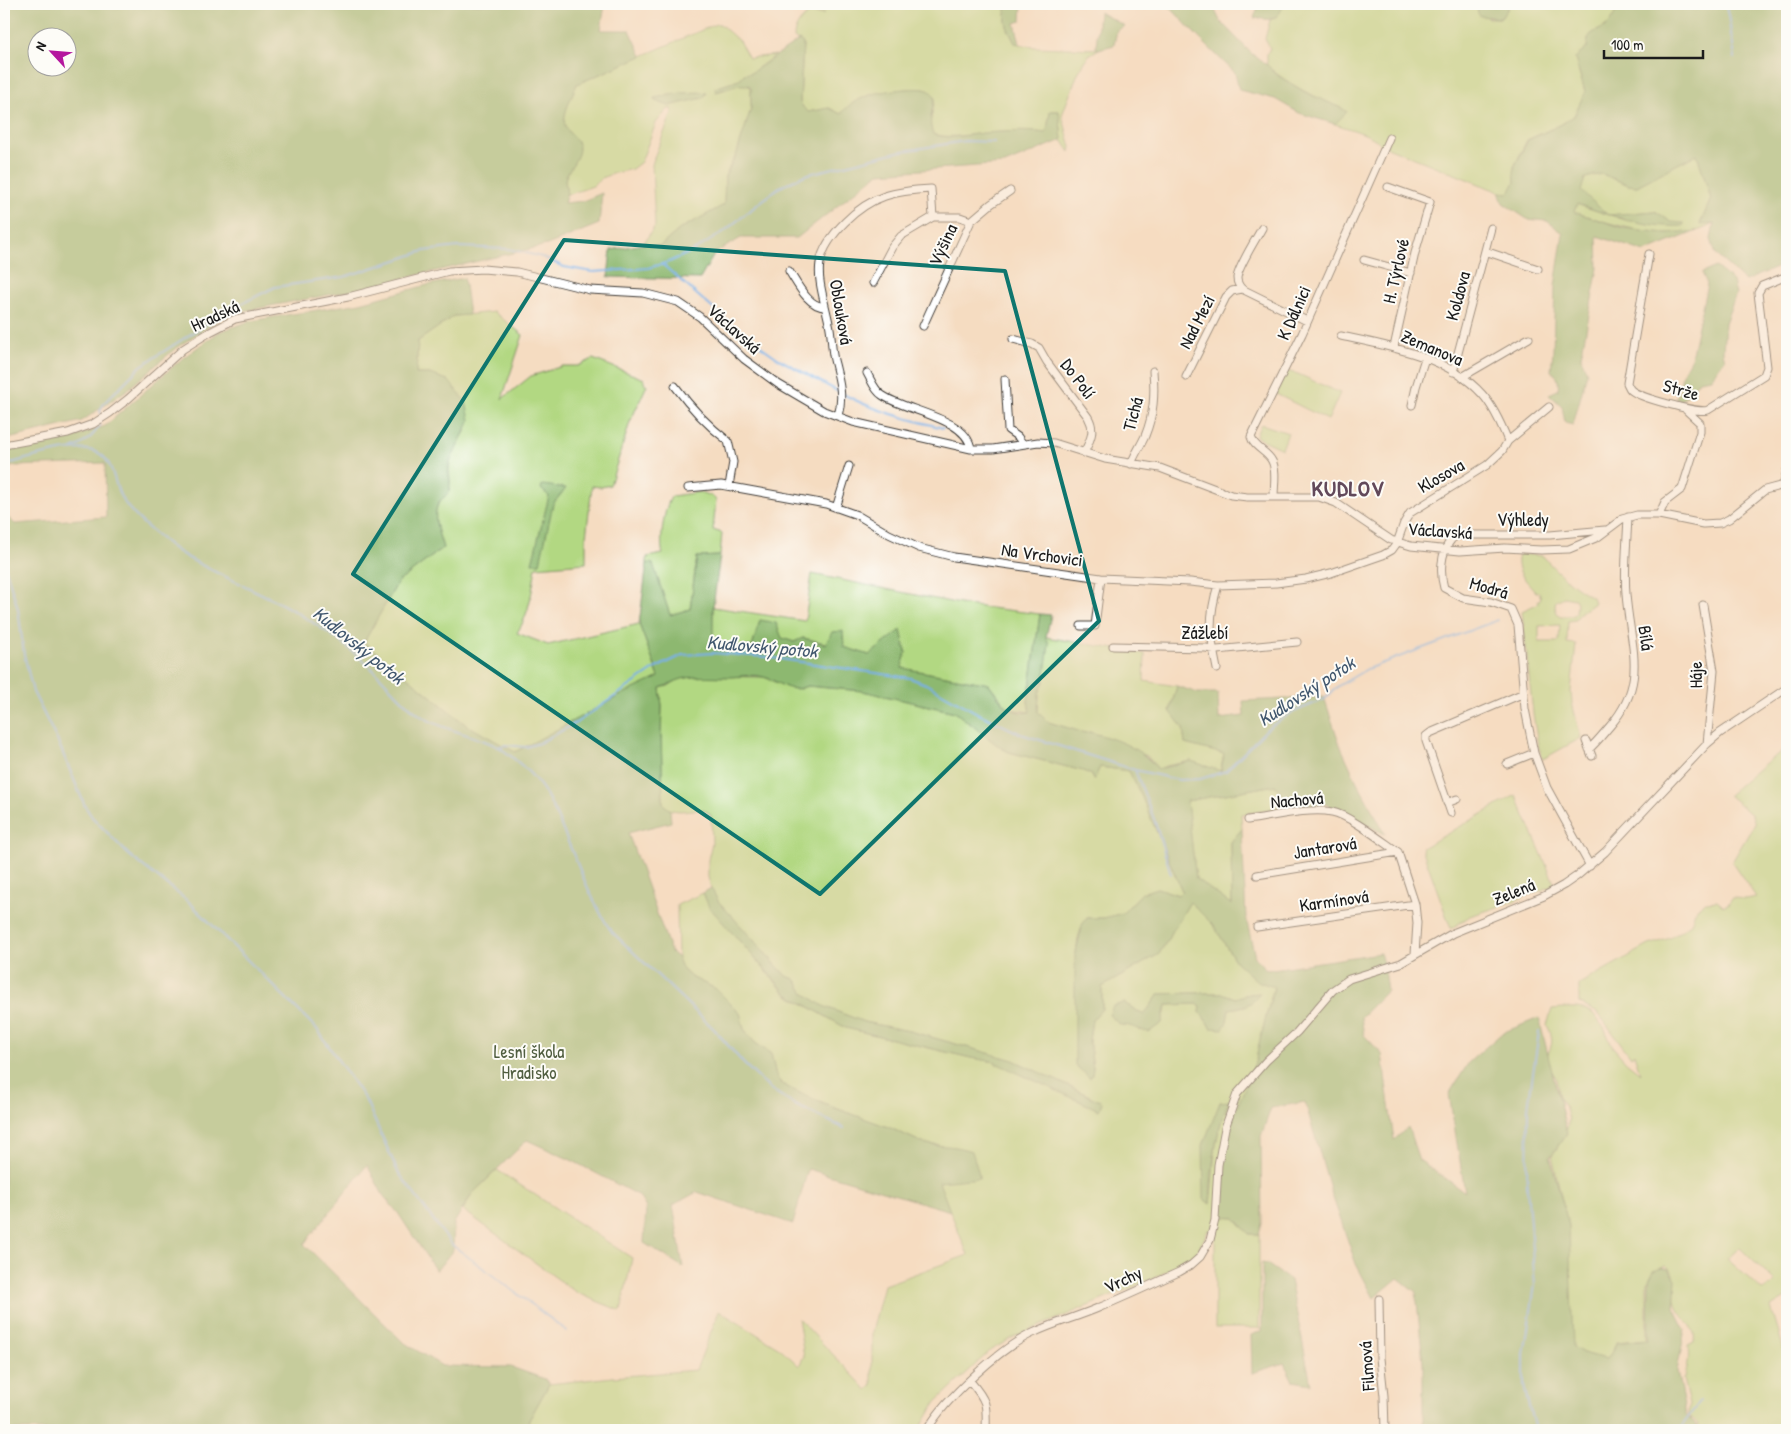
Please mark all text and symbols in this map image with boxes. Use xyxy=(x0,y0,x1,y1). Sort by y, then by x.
north arrow xyxy=(28,28,78,78)
scale bar xyxy=(1604,28,1702,60)
text: 100 m xyxy=(1611,34,1644,55)
text: N xyxy=(30,38,50,54)
street label: Výšina xyxy=(922,220,963,270)
street label: H. Týrlové xyxy=(1376,236,1415,306)
street label: Koldova xyxy=(1439,268,1476,323)
street label: Oblouková xyxy=(823,277,860,346)
street label: K Dálnici xyxy=(1271,282,1317,344)
street label: Nad Mezí xyxy=(1172,291,1221,353)
street label: Hradská xyxy=(186,293,243,338)
street label: Václavská xyxy=(702,298,767,360)
street label: Zemanova xyxy=(1397,323,1467,372)
street label: Do Polí xyxy=(1055,353,1102,404)
street label: Strže xyxy=(1660,373,1702,406)
street label: Tichá xyxy=(1116,394,1149,434)
street label: Klosova xyxy=(1413,452,1469,499)
district label: KUDLOV xyxy=(1312,473,1384,503)
street label: Výhledy xyxy=(1497,507,1549,532)
street label: Václavská xyxy=(1407,516,1473,545)
street label: Na Vrchovici xyxy=(1000,536,1084,573)
street label: Modrá xyxy=(1467,570,1511,605)
water label: Kudlovský potok xyxy=(308,600,412,691)
street label: Zážlebí xyxy=(1181,620,1229,645)
street label: Bílá xyxy=(1632,624,1661,652)
water label: Kudlovský potok xyxy=(706,628,820,664)
water label: Kudlovský potok xyxy=(1252,649,1361,732)
street label: Háje xyxy=(1683,661,1708,689)
street label: Nachová xyxy=(1270,785,1324,814)
street label: Jantarová xyxy=(1292,830,1358,865)
street label: Zelená xyxy=(1489,872,1539,911)
street label: Karmínová xyxy=(1298,883,1370,918)
park label: Lesní škola Hradisko xyxy=(494,1039,564,1085)
street label: Vrchy xyxy=(1100,1260,1146,1299)
street label: Filmová xyxy=(1352,1341,1381,1393)

